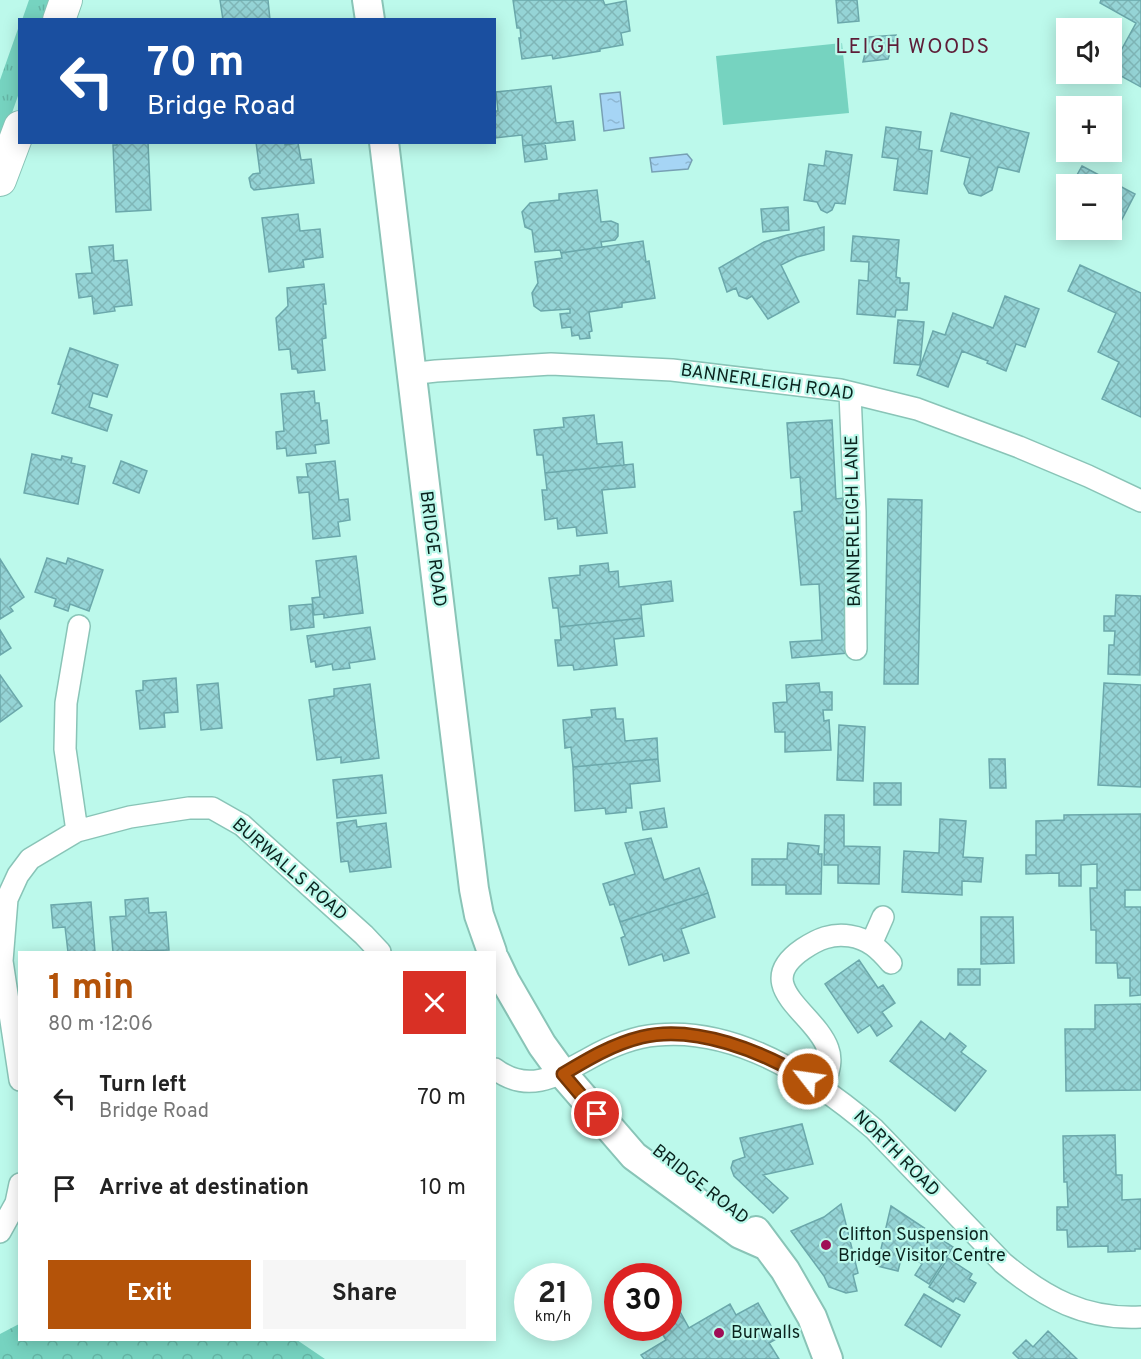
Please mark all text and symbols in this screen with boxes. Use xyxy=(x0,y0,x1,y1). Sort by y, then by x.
map controls xyxy=(1056,18,1122,240)
button: sound xyxy=(1056,18,1122,84)
district label: LEIGH WOODS xyxy=(835,34,991,61)
text: 70 m xyxy=(147,38,245,91)
icon: left xyxy=(48,42,126,120)
text: Bridge Road xyxy=(147,90,296,124)
button: + xyxy=(1056,96,1122,162)
button: − xyxy=(1056,174,1122,240)
street label: BANNERLEIGH ROAD xyxy=(679,359,855,407)
street label: BANNERLEIGH LANE xyxy=(841,435,867,607)
street label: BRIDGE ROAD xyxy=(413,490,451,608)
street label: BURWALLS ROAD xyxy=(227,814,351,926)
text: 1 min xyxy=(48,966,134,1012)
button: close xyxy=(403,971,466,1034)
text: 80 m · 12:06 xyxy=(48,1012,153,1038)
position arrow xyxy=(776,1047,840,1111)
text: Turn left xyxy=(99,1072,187,1099)
icon: left xyxy=(48,1082,81,1115)
text: 70 m xyxy=(417,1085,466,1112)
pin xyxy=(571,1088,622,1139)
icon: arrive xyxy=(580,1097,613,1130)
text: Bridge Road xyxy=(99,1099,209,1125)
street label: NORTH ROAD xyxy=(848,1106,944,1202)
street label: BRIDGE ROAD xyxy=(647,1140,753,1230)
icon: arrive xyxy=(48,1172,81,1205)
text: Arrive at destination xyxy=(99,1175,309,1202)
text: 10 m xyxy=(420,1175,466,1202)
place label: Clifton Suspension Bridge Visitor Centre xyxy=(838,1224,1006,1268)
marker: Clifton Suspension Bridge Visitor Centre xyxy=(819,1238,833,1252)
button: Exit xyxy=(48,1260,251,1329)
button: Share xyxy=(263,1260,466,1329)
speed limit sign: 30 xyxy=(604,1263,682,1341)
text: 21 xyxy=(538,1276,568,1313)
text: km/h xyxy=(535,1308,571,1327)
place label: Burwalls xyxy=(731,1322,800,1345)
marker: Burwalls xyxy=(712,1326,726,1340)

